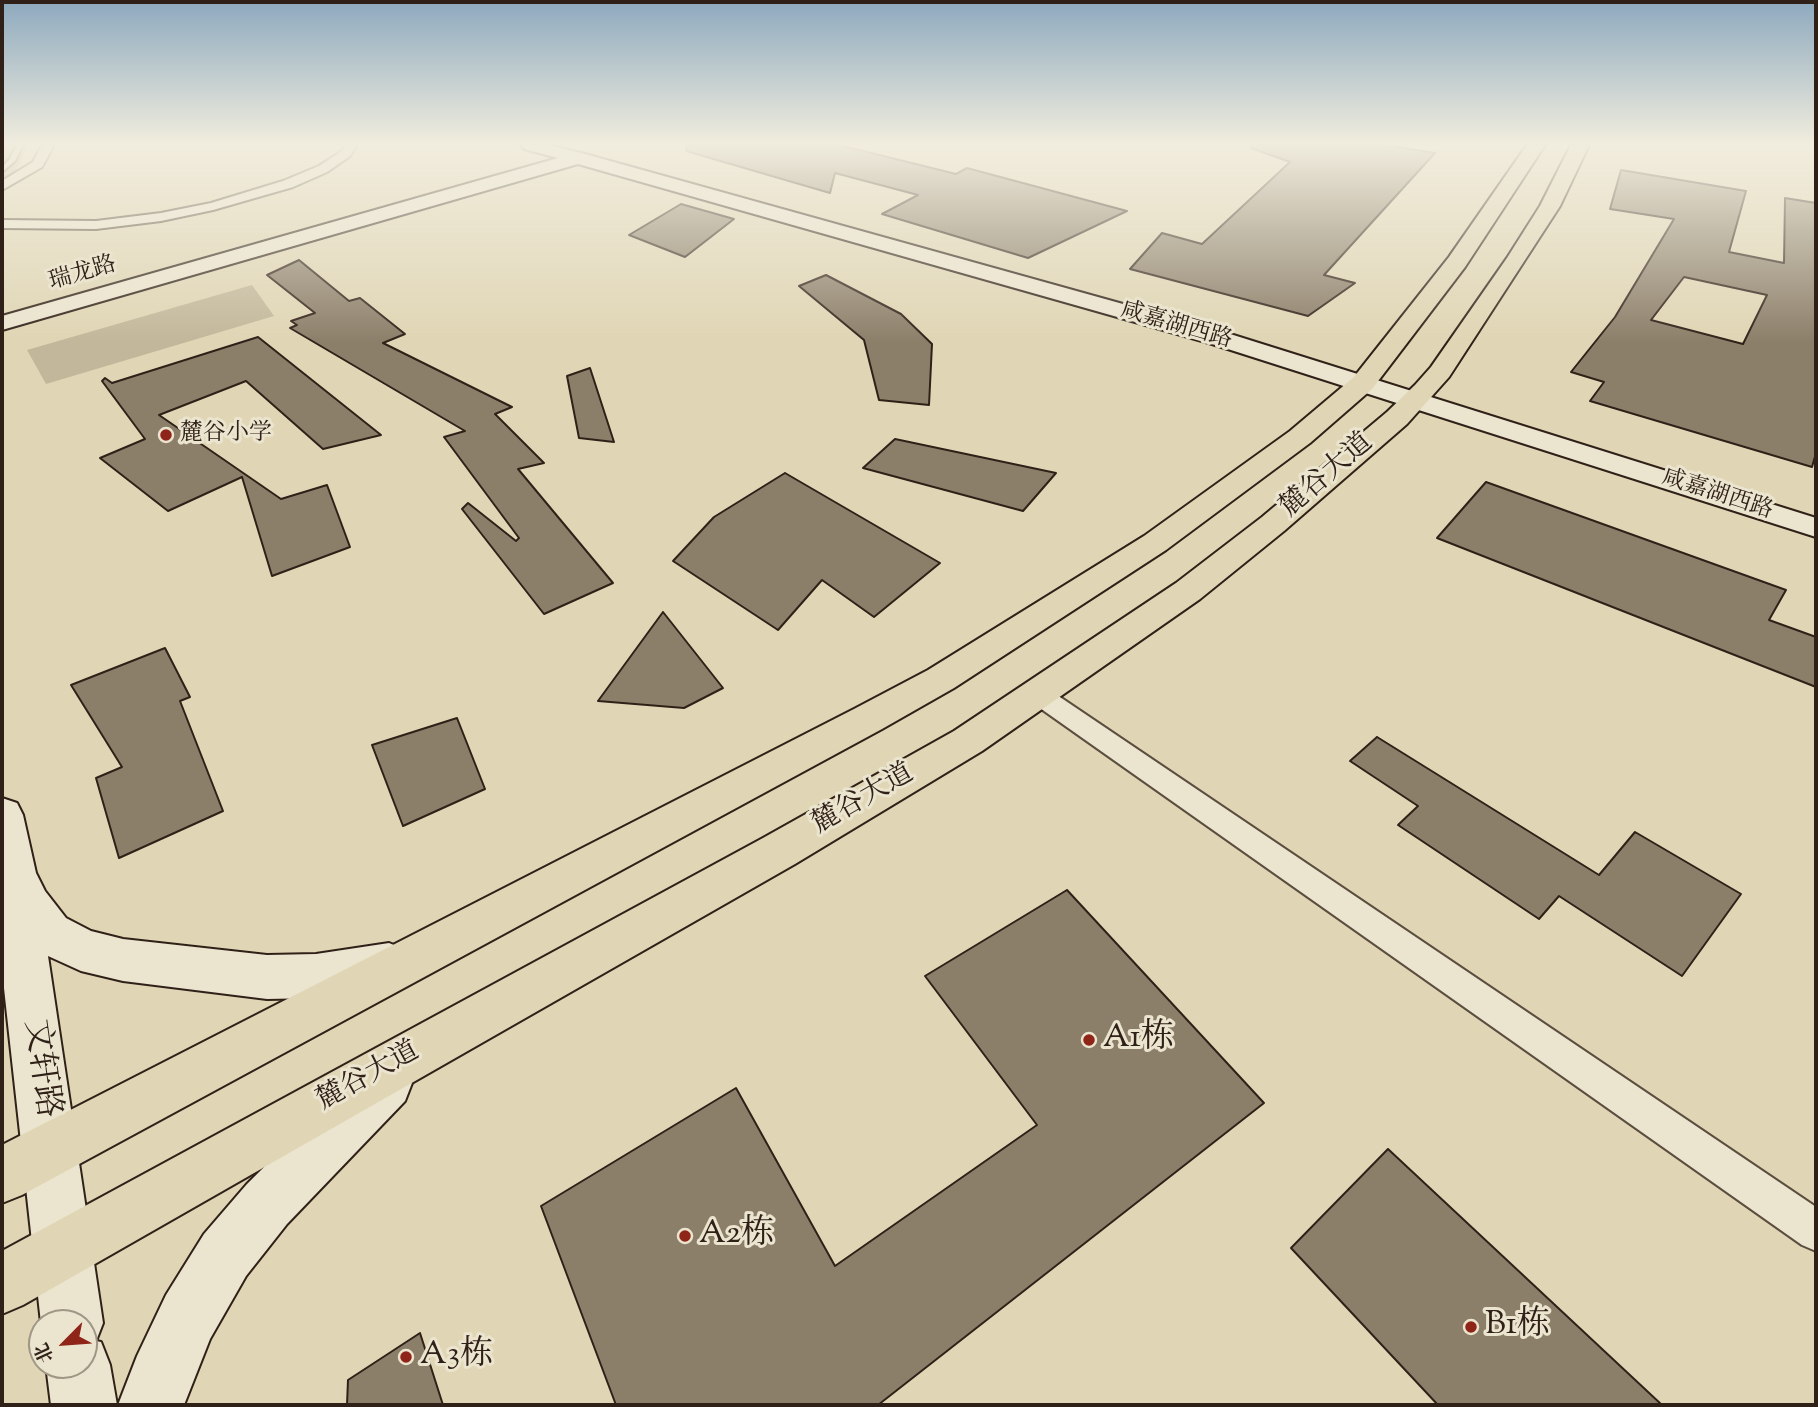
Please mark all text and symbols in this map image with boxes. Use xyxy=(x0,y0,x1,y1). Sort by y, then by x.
street label: 瑞龙路 xyxy=(46,252,120,298)
street label: 咸嘉湖西路 xyxy=(1117,298,1235,356)
place label: 麓谷小学 xyxy=(180,421,272,449)
marker: 麓谷小学 xyxy=(158,427,174,443)
street label: 麓谷大道 xyxy=(1275,428,1381,526)
street label: 咸嘉湖西路 xyxy=(1658,465,1776,527)
street label: 麓谷大道 xyxy=(807,758,921,844)
street label: 文轩路 xyxy=(13,1017,65,1121)
place label: A1栋 xyxy=(1103,1020,1174,1060)
marker: A1栋 xyxy=(1081,1032,1097,1048)
street label: 麓谷大道 xyxy=(312,1036,426,1120)
place label: A2栋 xyxy=(699,1216,774,1256)
marker: A2栋 xyxy=(677,1228,693,1244)
place label: B1栋 xyxy=(1485,1307,1550,1347)
north arrow xyxy=(28,1309,98,1379)
marker: B1栋 xyxy=(1463,1319,1479,1335)
place label: A3栋 xyxy=(420,1337,493,1377)
text: 北 xyxy=(29,1338,62,1367)
marker: A3栋 xyxy=(398,1349,414,1365)

